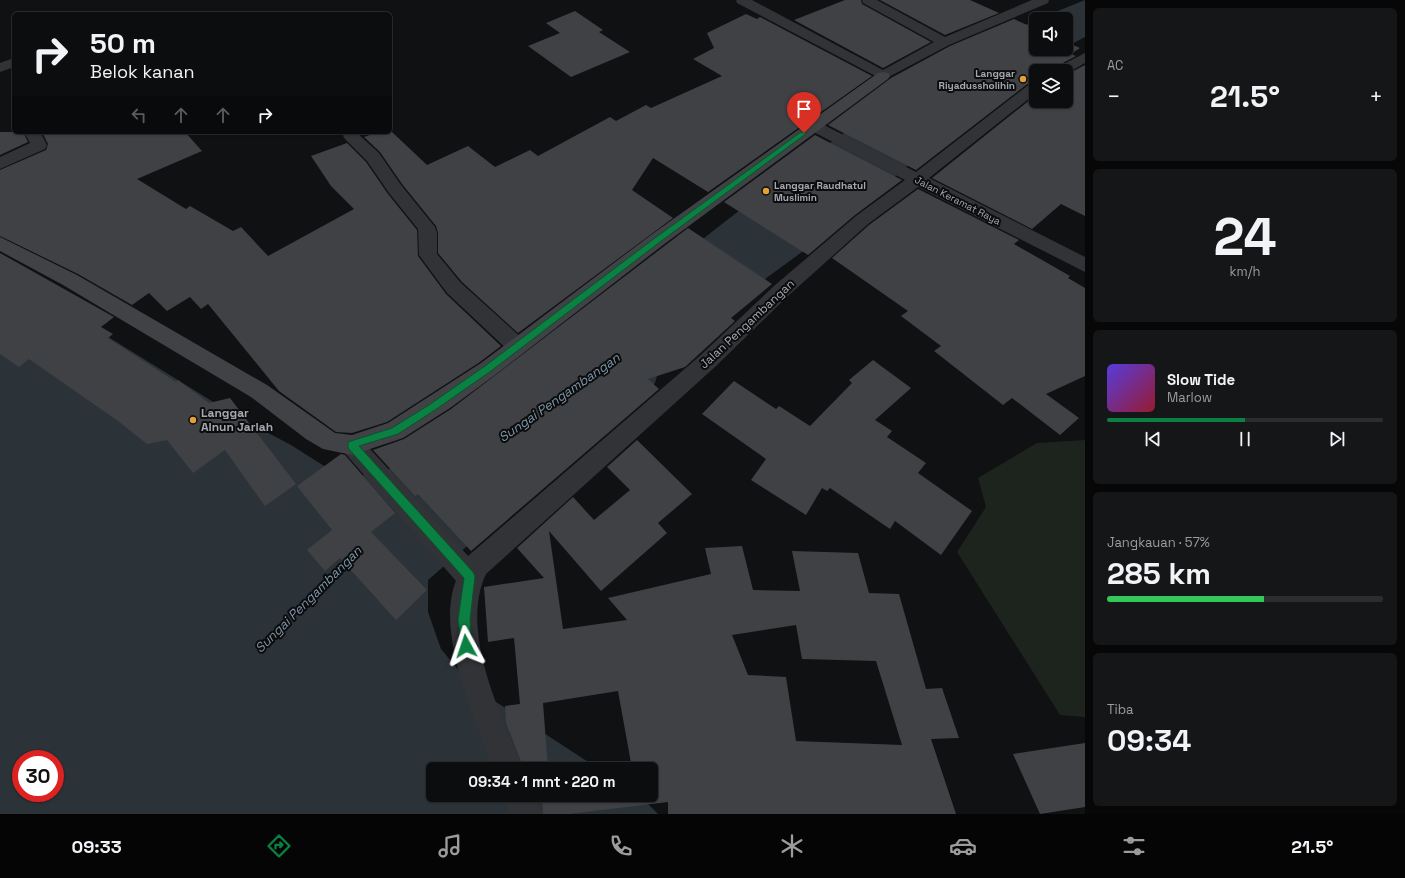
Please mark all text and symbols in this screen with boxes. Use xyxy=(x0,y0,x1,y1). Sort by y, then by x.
map controls xyxy=(1029,12,1073,108)
button: sound xyxy=(1029,12,1073,56)
text: 50 m xyxy=(90,25,156,61)
icon: right xyxy=(24,28,76,80)
text: AC xyxy=(1107,57,1123,74)
text: Belok kanan xyxy=(90,60,195,83)
button: layers xyxy=(1029,64,1073,108)
place label: Langgar Riyadussholihin xyxy=(939,67,1015,92)
marker: Langgar Riyadussholihin xyxy=(1018,74,1028,84)
text: 21.5° xyxy=(1210,77,1280,116)
text: − xyxy=(1107,82,1121,110)
text: + xyxy=(1369,82,1383,110)
pin xyxy=(787,92,821,133)
icon: arrive xyxy=(793,98,815,120)
icon: left xyxy=(128,104,150,126)
icon: ahead xyxy=(170,104,192,126)
icon: ahead xyxy=(212,104,234,126)
icon: right xyxy=(254,104,276,126)
street label: Jalan Keramat Raya xyxy=(913,173,1003,228)
place label: Langgar Raudhatul Muslimin xyxy=(774,179,866,204)
marker: Langgar Raudhatul Muslimin xyxy=(761,186,771,196)
text: 24 xyxy=(1213,204,1277,270)
text: km/h xyxy=(1230,263,1260,280)
street label: Jalan Pengambangan xyxy=(696,276,798,372)
water label: Sungai Pengambangan xyxy=(495,349,624,446)
text: Slow Tide xyxy=(1167,370,1235,389)
text: Marlow xyxy=(1167,389,1212,406)
place label: Langgar Ainun Jariah xyxy=(201,405,273,435)
marker: Langgar Ainun Jariah xyxy=(188,415,198,425)
icon: previous xyxy=(1142,428,1164,450)
icon: pause xyxy=(1234,428,1256,450)
icon: next xyxy=(1326,428,1348,450)
text: Jangkauan · 57% xyxy=(1107,534,1210,551)
water label: Sungai Pengambangan xyxy=(251,542,366,656)
text: 285 km xyxy=(1107,554,1211,593)
position arrow xyxy=(445,625,487,667)
text: Tiba xyxy=(1107,701,1134,718)
text: 09:34 xyxy=(1107,721,1191,760)
speed limit sign: 30 xyxy=(12,750,64,802)
text: 09:34 · 1 mnt · 220 m xyxy=(468,772,616,791)
icon: directions xyxy=(265,832,293,860)
icon: music xyxy=(436,832,464,860)
icon: phone xyxy=(607,832,635,860)
icon: climate xyxy=(778,832,806,860)
icon: car xyxy=(949,832,977,860)
icon: filters xyxy=(1120,832,1148,860)
text: 09:33 xyxy=(72,835,122,858)
text: 21.5° xyxy=(1291,835,1333,858)

